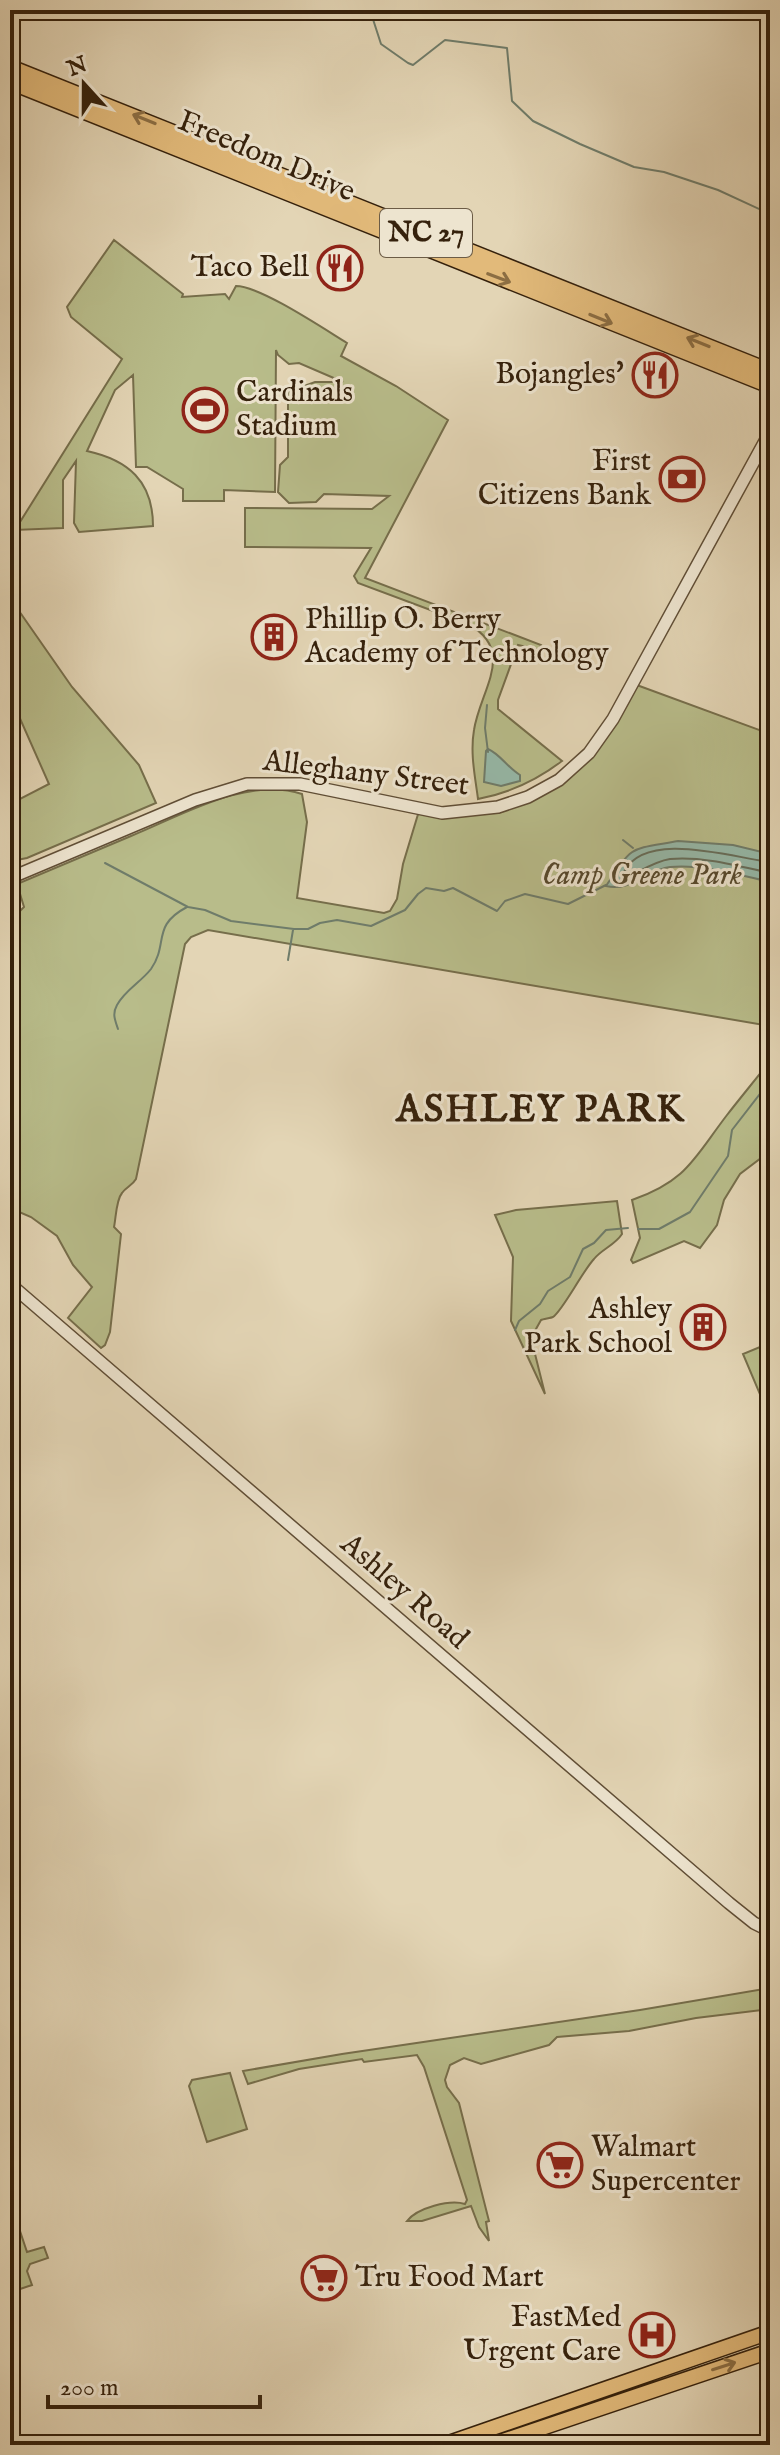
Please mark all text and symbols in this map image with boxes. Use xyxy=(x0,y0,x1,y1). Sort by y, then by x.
north arrow xyxy=(44,44,124,124)
text: N xyxy=(63,51,91,84)
street label: Freedom Drive xyxy=(172,103,360,211)
one-way arrow xyxy=(132,111,157,126)
road number: NC 27 xyxy=(380,209,472,257)
restaurant icon: Taco Bell xyxy=(316,244,364,292)
place label: Taco Bell xyxy=(191,249,310,287)
one-way arrow xyxy=(486,272,511,286)
one-way arrow xyxy=(588,313,613,327)
one-way arrow xyxy=(686,334,711,348)
restaurant icon: Bojangles' xyxy=(631,351,679,399)
place label: Bojangles' xyxy=(495,356,624,394)
place label: Cardinals Stadium xyxy=(236,374,353,446)
sports icon: Cardinals Stadium xyxy=(181,386,229,434)
place label: First Citizens Bank xyxy=(478,443,652,515)
bank icon: First Citizens Bank xyxy=(658,455,706,503)
place label: Phillip O. Berry Academy of Technology xyxy=(304,601,609,673)
building icon: Phillip O. Berry Academy of Technology xyxy=(250,613,298,661)
street label: Alleghany Street xyxy=(260,742,471,805)
park label: Camp Greene Park xyxy=(542,857,742,895)
district label: ASHLEY PARK xyxy=(394,1087,686,1135)
place label: Ashley Park School xyxy=(524,1291,673,1363)
building icon: Ashley Park School xyxy=(679,1303,727,1351)
street label: Ashley Road xyxy=(331,1525,477,1659)
place label: Walmart Supercenter xyxy=(591,2129,741,2201)
supermarket icon: Walmart Supercenter xyxy=(536,2141,584,2189)
supermarket icon: Tru Food Mart xyxy=(300,2254,348,2302)
place label: Tru Food Mart xyxy=(355,2259,544,2297)
place label: FastMed Urgent Care xyxy=(463,2299,622,2371)
hospital icon: FastMed Urgent Care xyxy=(628,2311,676,2359)
one-way arrow xyxy=(711,2358,737,2373)
scale bar xyxy=(48,2359,260,2409)
text: 200 m xyxy=(60,2373,119,2404)

